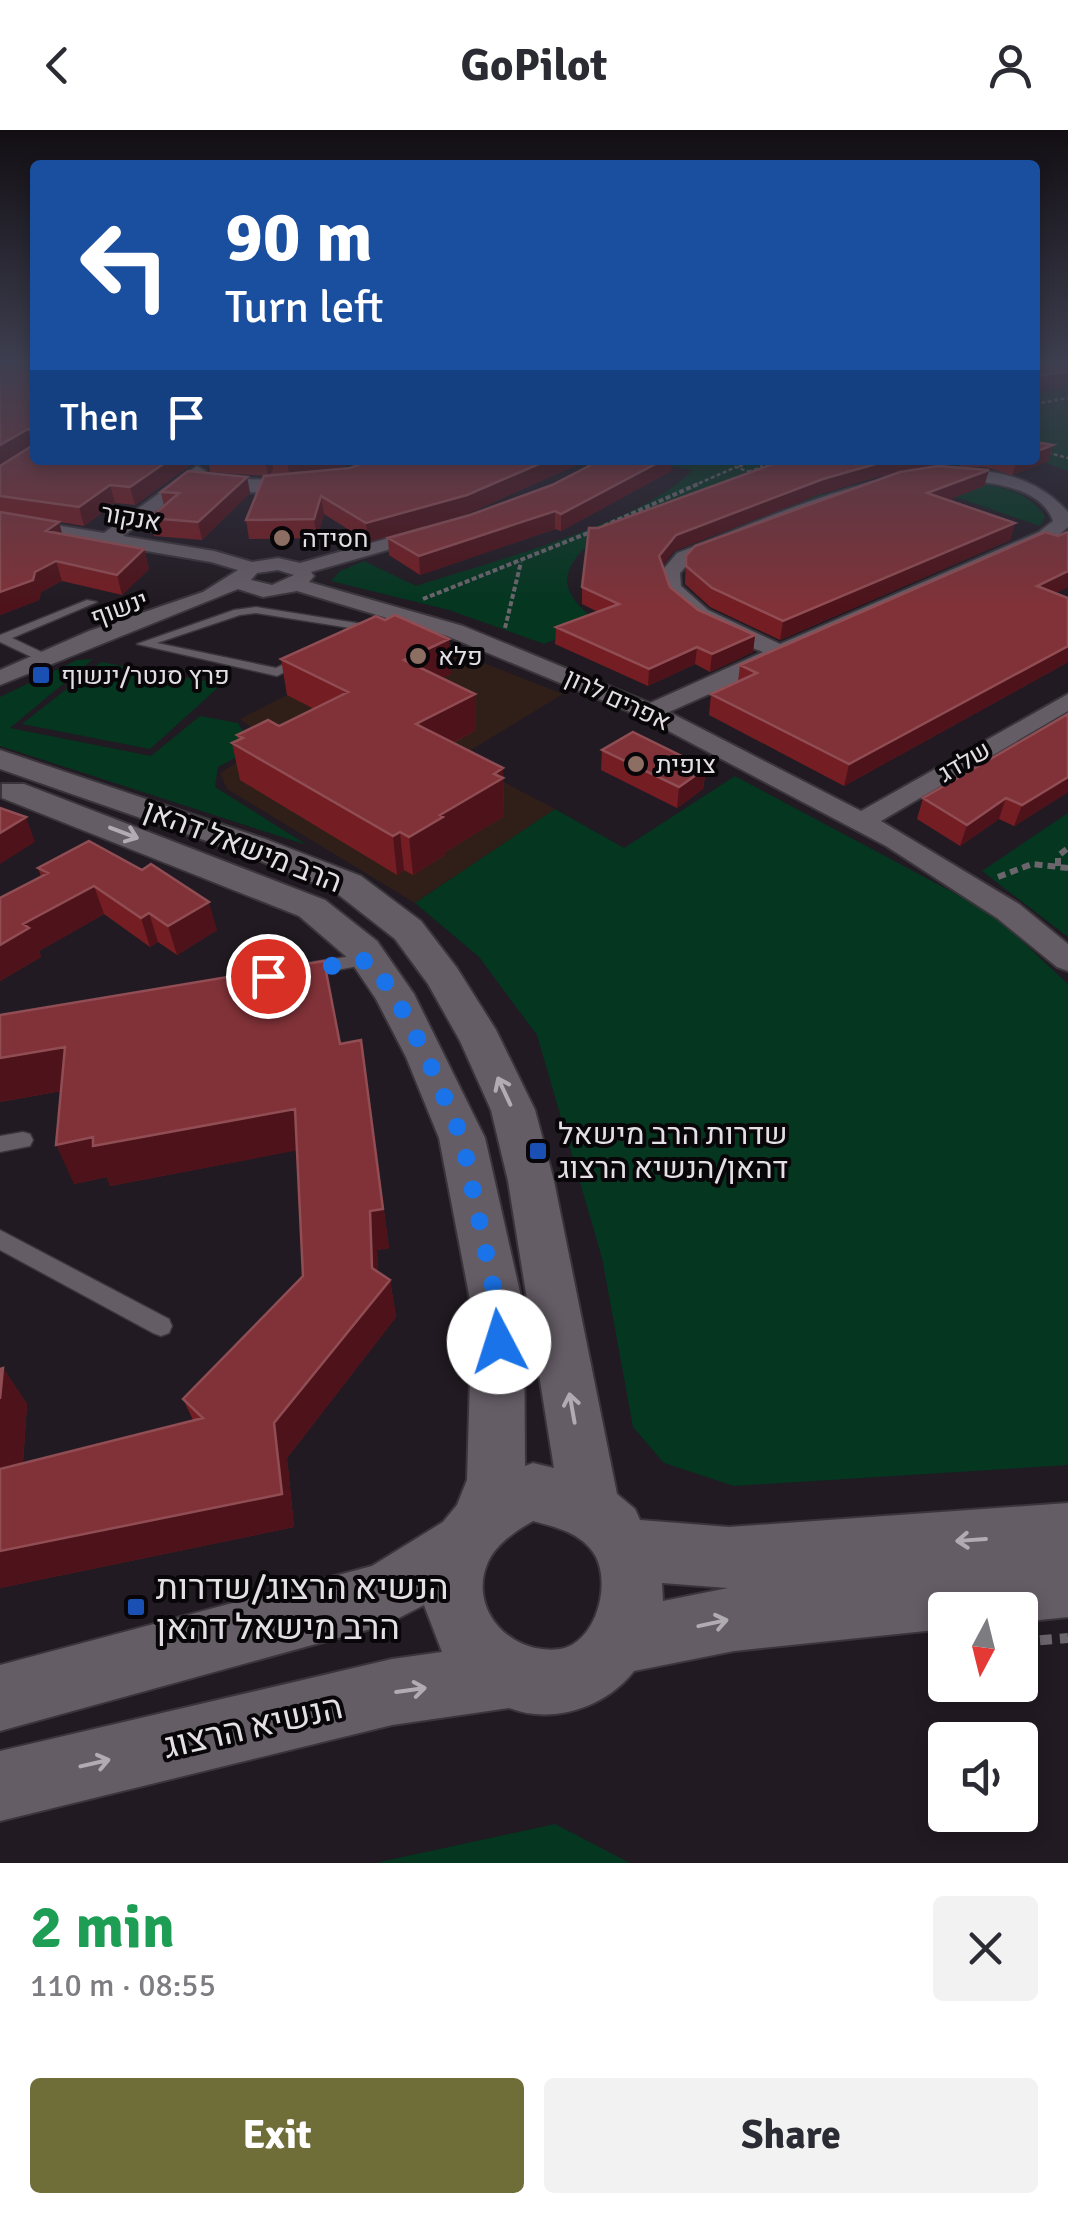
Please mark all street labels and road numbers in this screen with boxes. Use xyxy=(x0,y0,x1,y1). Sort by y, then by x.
street label: אנקור xyxy=(99,497,163,538)
street label: ינשוף xyxy=(86,584,152,633)
street label: אפרים לרון xyxy=(560,662,675,737)
street label: שלדג xyxy=(933,734,996,789)
street label: הרב מישאל דהאן xyxy=(139,792,347,901)
street label: הנשיא הרצוג xyxy=(159,1685,347,1768)

